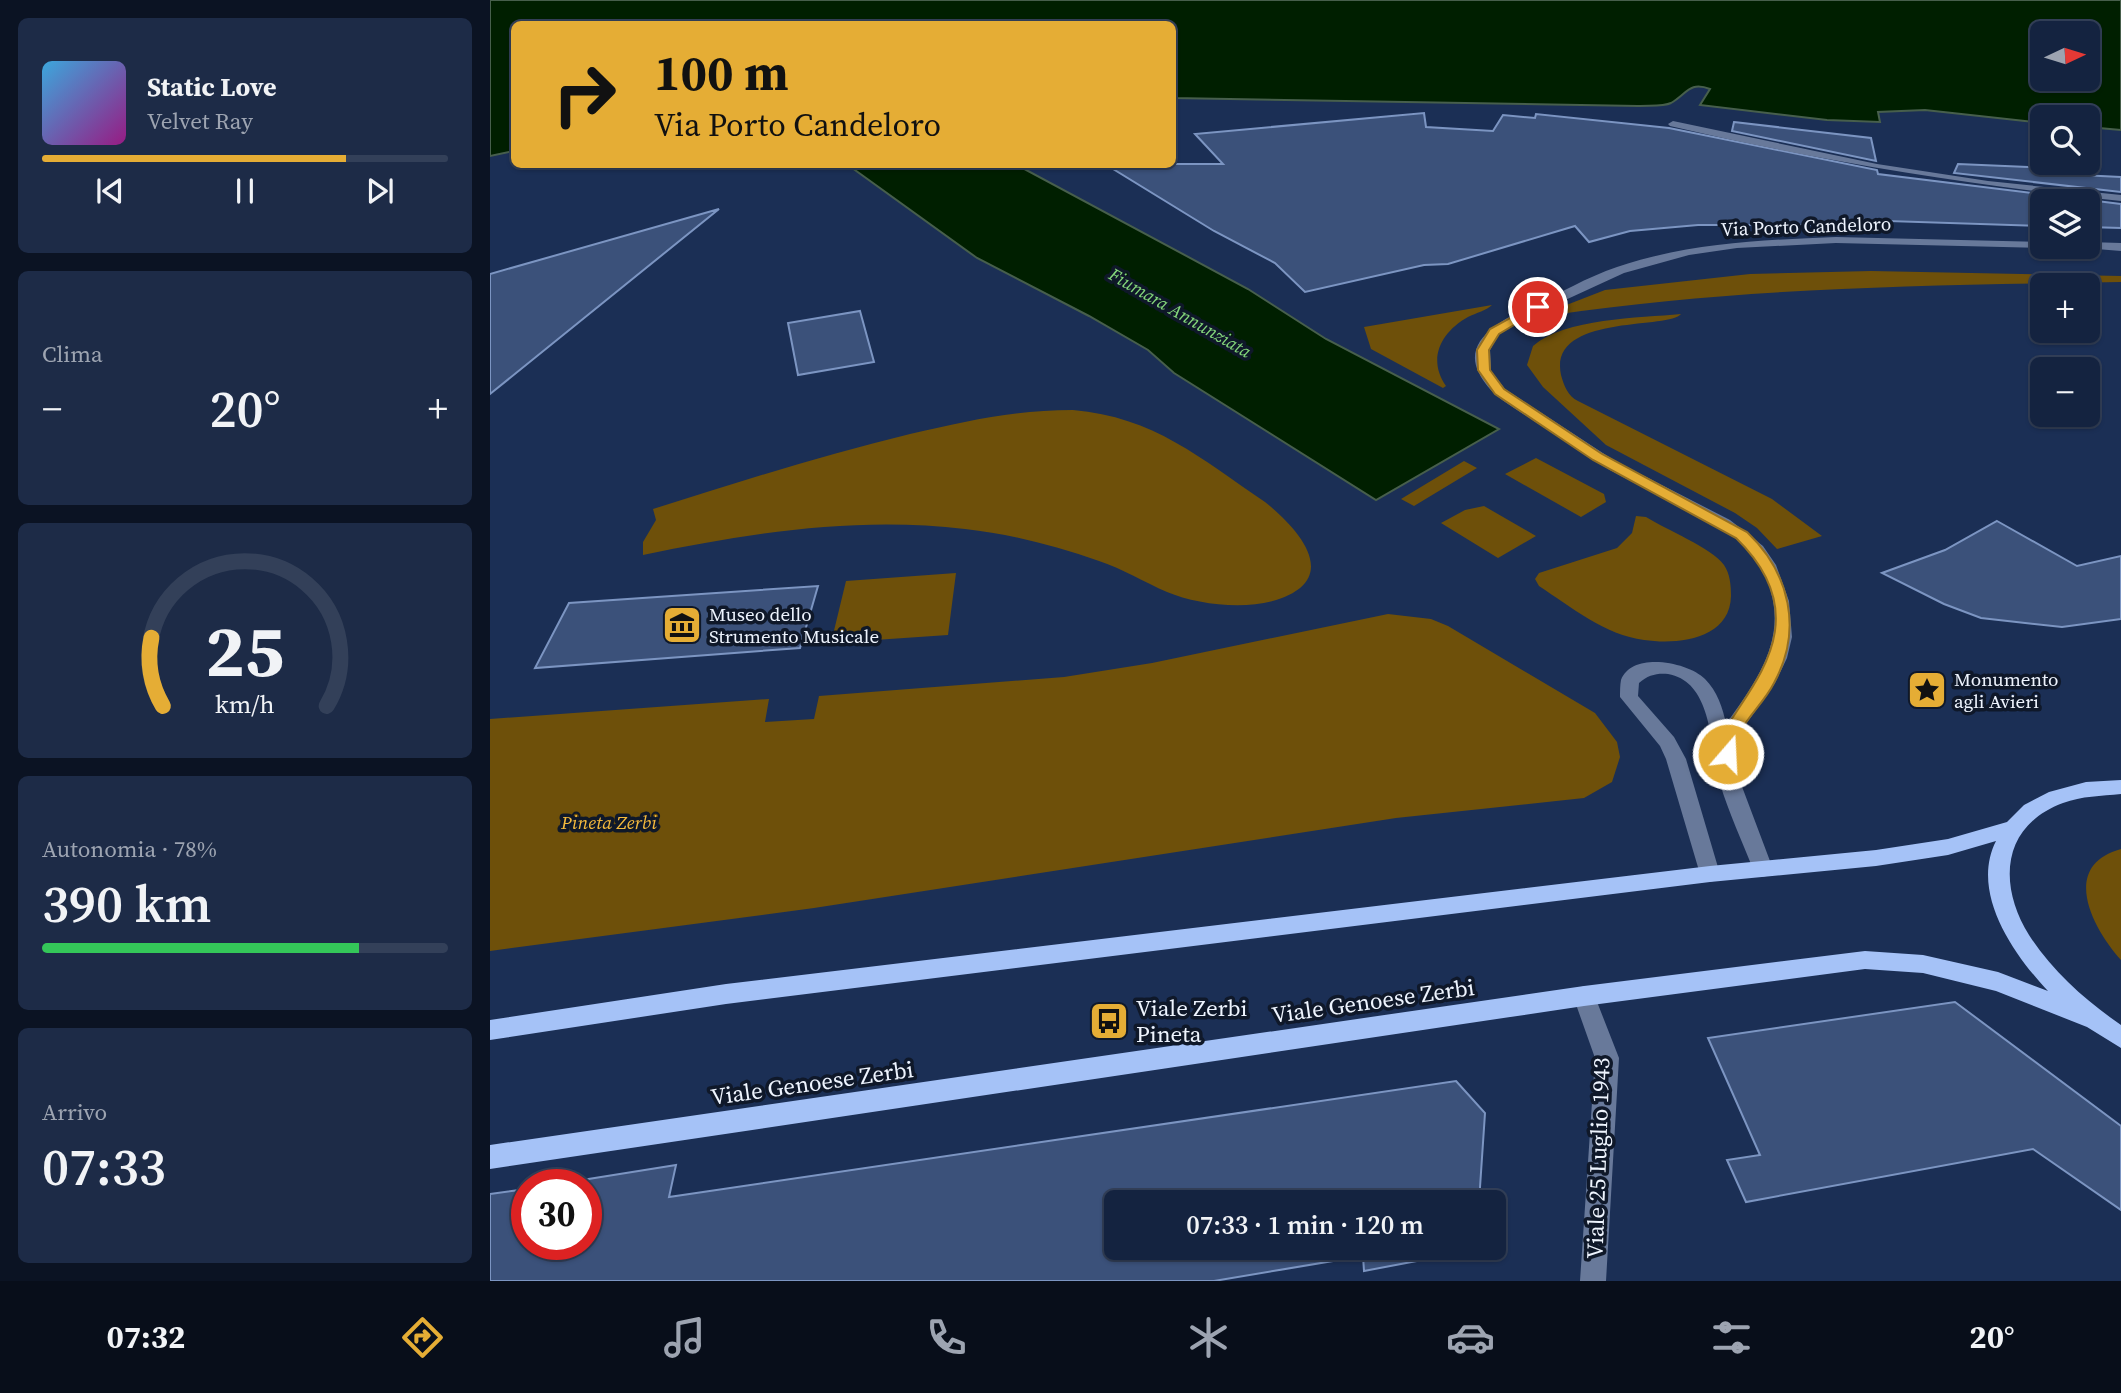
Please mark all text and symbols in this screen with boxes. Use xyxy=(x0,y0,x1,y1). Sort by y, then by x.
north arrow xyxy=(2030,21,2100,91)
map controls xyxy=(2030,21,2100,427)
text: 100 m xyxy=(654,39,789,106)
icon: right xyxy=(539,49,630,140)
text: Static Love xyxy=(147,69,276,105)
text: Via Porto Candeloro xyxy=(654,103,941,147)
text: Velvet Ray xyxy=(147,105,253,137)
button: search xyxy=(2030,105,2100,175)
icon: previous xyxy=(91,172,129,210)
icon: pause xyxy=(226,172,264,210)
icon: next xyxy=(361,172,399,210)
button: layers xyxy=(2030,189,2100,259)
street label: Via Porto Candeloro xyxy=(1720,210,1892,242)
water label: Fiumara Annunziata xyxy=(1104,261,1257,364)
button: + xyxy=(2030,273,2100,343)
pin xyxy=(1508,277,1568,337)
icon: arrive xyxy=(1519,288,1557,326)
text: Clima xyxy=(42,338,103,370)
button: − xyxy=(2030,357,2100,427)
text: 20° xyxy=(209,373,281,444)
text: − xyxy=(42,383,62,435)
text: + xyxy=(428,383,448,435)
place label: Museo dello Strumento Musicale xyxy=(709,601,879,649)
text: 25 xyxy=(206,602,284,701)
museum icon: Museo dello Strumento Musicale xyxy=(661,604,703,646)
place label: Monumento agli Avieri xyxy=(1954,666,2059,714)
place icon: Monumento agli Avieri xyxy=(1906,669,1948,711)
text: km/h xyxy=(215,687,275,721)
position arrow xyxy=(1691,717,1765,791)
park label: Pineta Zerbi xyxy=(560,809,657,835)
text: Autonomia · 78% xyxy=(42,833,217,865)
text: 390 km xyxy=(42,868,211,939)
street label: Viale Genoese Zerbi xyxy=(1270,971,1476,1031)
place label: Viale Zerbi Pineta xyxy=(1136,992,1247,1050)
bus stop icon: Viale Zerbi Pineta xyxy=(1088,1000,1130,1042)
street label: Viale Genoese Zerbi xyxy=(709,1053,915,1113)
street label: Viale 25 Luglio 1943 xyxy=(1578,1057,1618,1259)
text: Arrivo xyxy=(42,1096,107,1128)
text: 07:33 xyxy=(42,1131,166,1202)
speed limit sign: 30 xyxy=(511,1169,602,1260)
text: 07:33 · 1 min · 120 m xyxy=(1186,1207,1424,1243)
icon: directions xyxy=(398,1313,447,1362)
icon: music xyxy=(660,1313,709,1362)
icon: phone xyxy=(922,1313,971,1362)
icon: climate xyxy=(1184,1313,1233,1362)
icon: car xyxy=(1446,1313,1495,1362)
icon: filters xyxy=(1707,1313,1756,1362)
text: 07:32 xyxy=(106,1315,185,1359)
text: 20° xyxy=(1969,1315,2015,1359)

